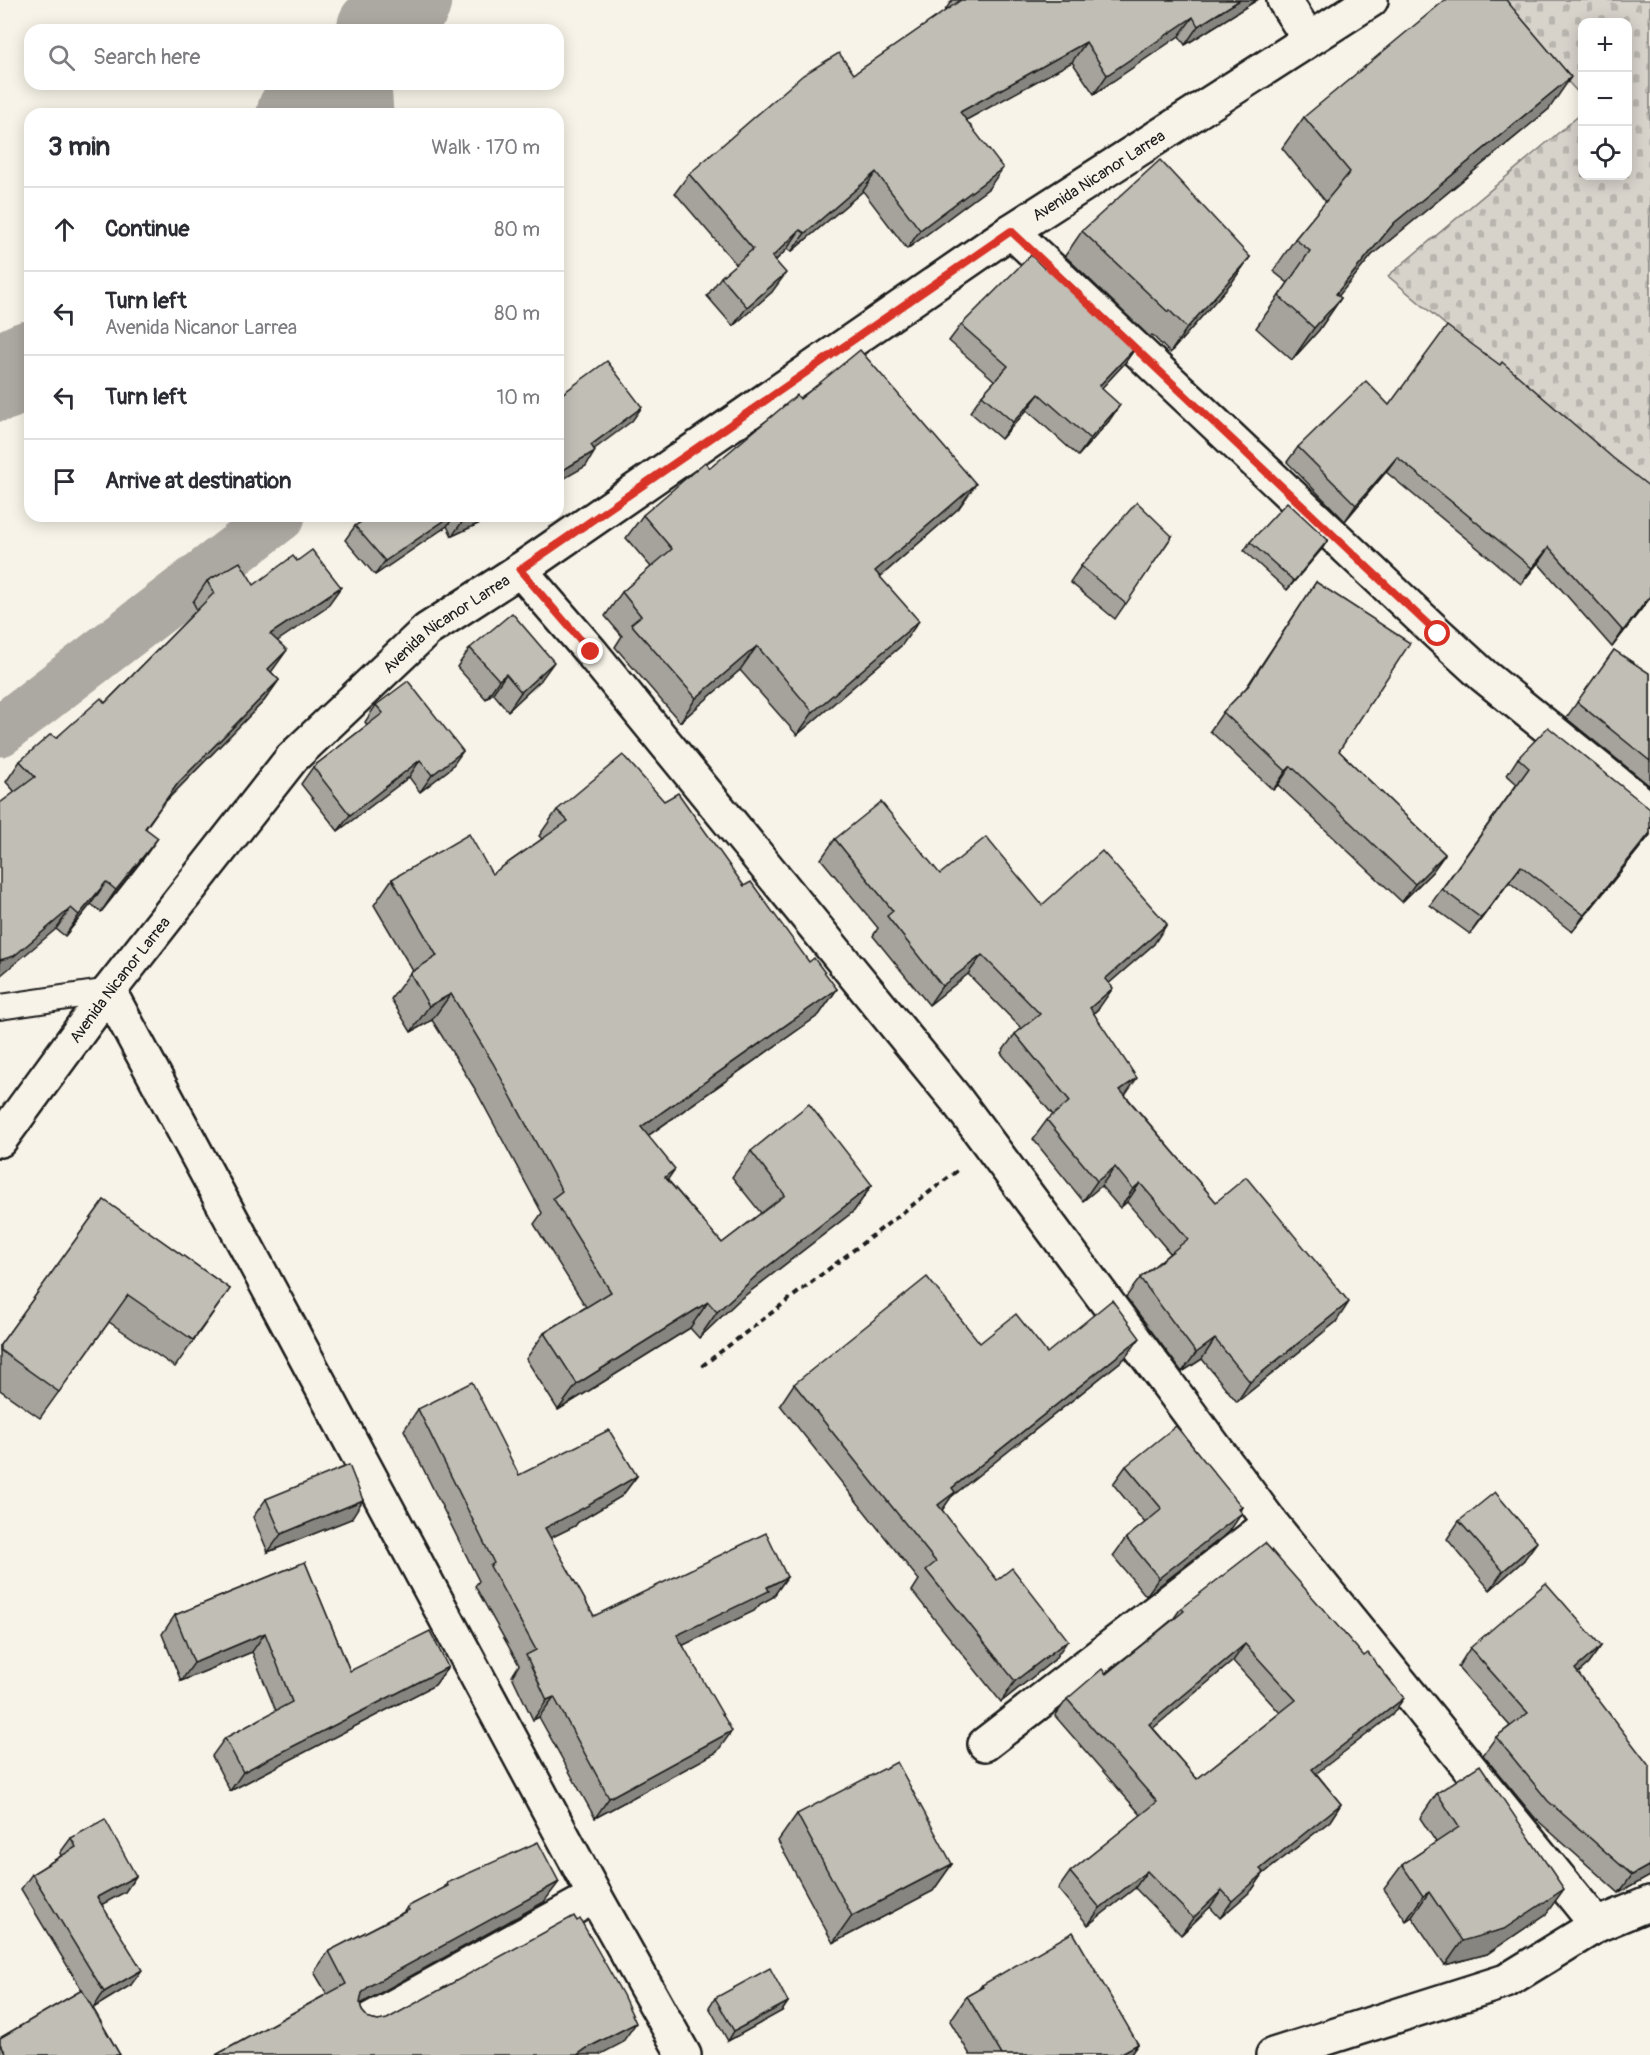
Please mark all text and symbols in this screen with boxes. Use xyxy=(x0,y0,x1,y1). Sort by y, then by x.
map controls xyxy=(1578,18,1632,180)
button: + xyxy=(1578,18,1632,72)
search box xyxy=(24,24,564,90)
icon: search xyxy=(45,41,78,74)
text: Search here xyxy=(93,43,200,71)
button: − xyxy=(1578,72,1632,126)
street label: Avenida Nicanor Larrea xyxy=(1029,126,1169,226)
button: locate xyxy=(1578,126,1632,180)
text: 3 min xyxy=(48,131,110,163)
text: Walk · 170 m xyxy=(431,135,540,160)
icon: ahead xyxy=(48,213,81,246)
text: Continue xyxy=(105,215,189,243)
text: 80 m xyxy=(494,217,540,242)
text: Turn left xyxy=(105,287,187,315)
icon: left xyxy=(48,297,81,330)
text: 80 m xyxy=(494,301,540,326)
text: Avenida Nicanor Larrea xyxy=(105,315,297,340)
icon: left xyxy=(48,381,81,414)
text: Turn left xyxy=(105,383,187,411)
text: 10 m xyxy=(496,385,540,410)
icon: arrive xyxy=(48,465,81,498)
text: Arrive at destination xyxy=(105,467,291,495)
street label: Avenida Nicanor Larrea xyxy=(379,570,514,678)
route start xyxy=(1424,620,1450,646)
route end xyxy=(577,638,603,664)
street label: Avenida Nicanor Larrea xyxy=(65,913,175,1047)

